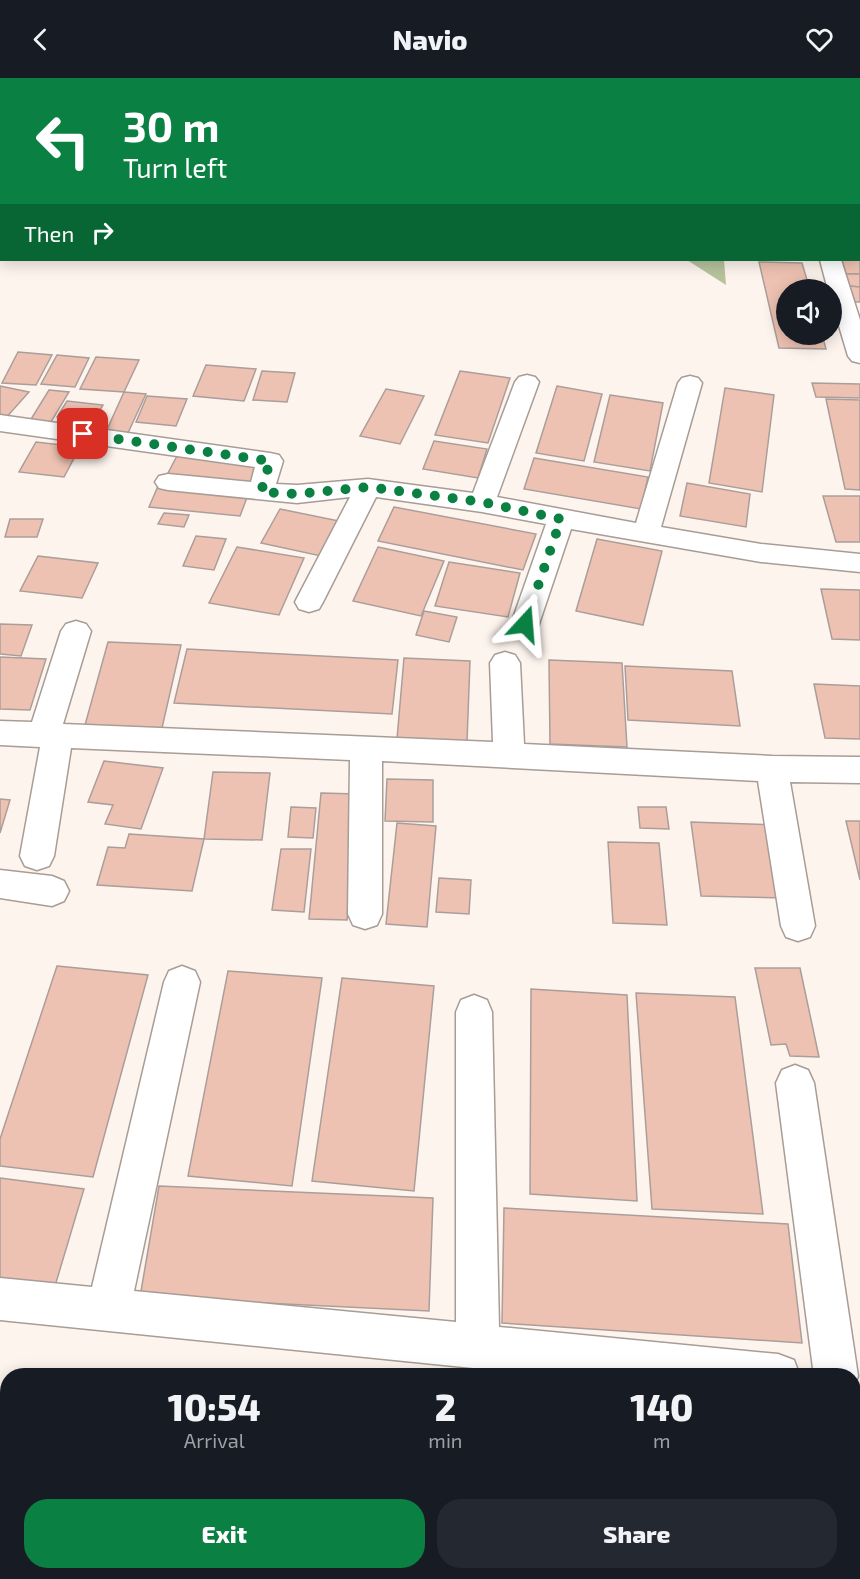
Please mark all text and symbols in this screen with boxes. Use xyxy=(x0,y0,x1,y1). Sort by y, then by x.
icon: back xyxy=(24,23,57,56)
text: Navio xyxy=(392,23,468,55)
icon: heart xyxy=(803,23,836,56)
text: 30 m xyxy=(123,100,219,150)
icon: left xyxy=(24,102,102,180)
text: Turn left xyxy=(123,151,227,183)
icon: right xyxy=(86,216,119,249)
text: Then xyxy=(24,220,74,246)
map controls xyxy=(776,279,842,345)
button: sound xyxy=(776,279,842,345)
pin xyxy=(57,408,108,459)
icon: arrive xyxy=(66,417,99,450)
position arrow xyxy=(493,592,557,656)
text: 10:54 xyxy=(168,1385,261,1428)
text: 2 xyxy=(435,1385,456,1428)
text: 140 xyxy=(630,1385,693,1428)
text: Arrival xyxy=(184,1428,245,1452)
text: min xyxy=(428,1428,462,1452)
text: m xyxy=(653,1428,670,1452)
button: Exit xyxy=(24,1499,425,1568)
button: Share xyxy=(437,1499,837,1568)

